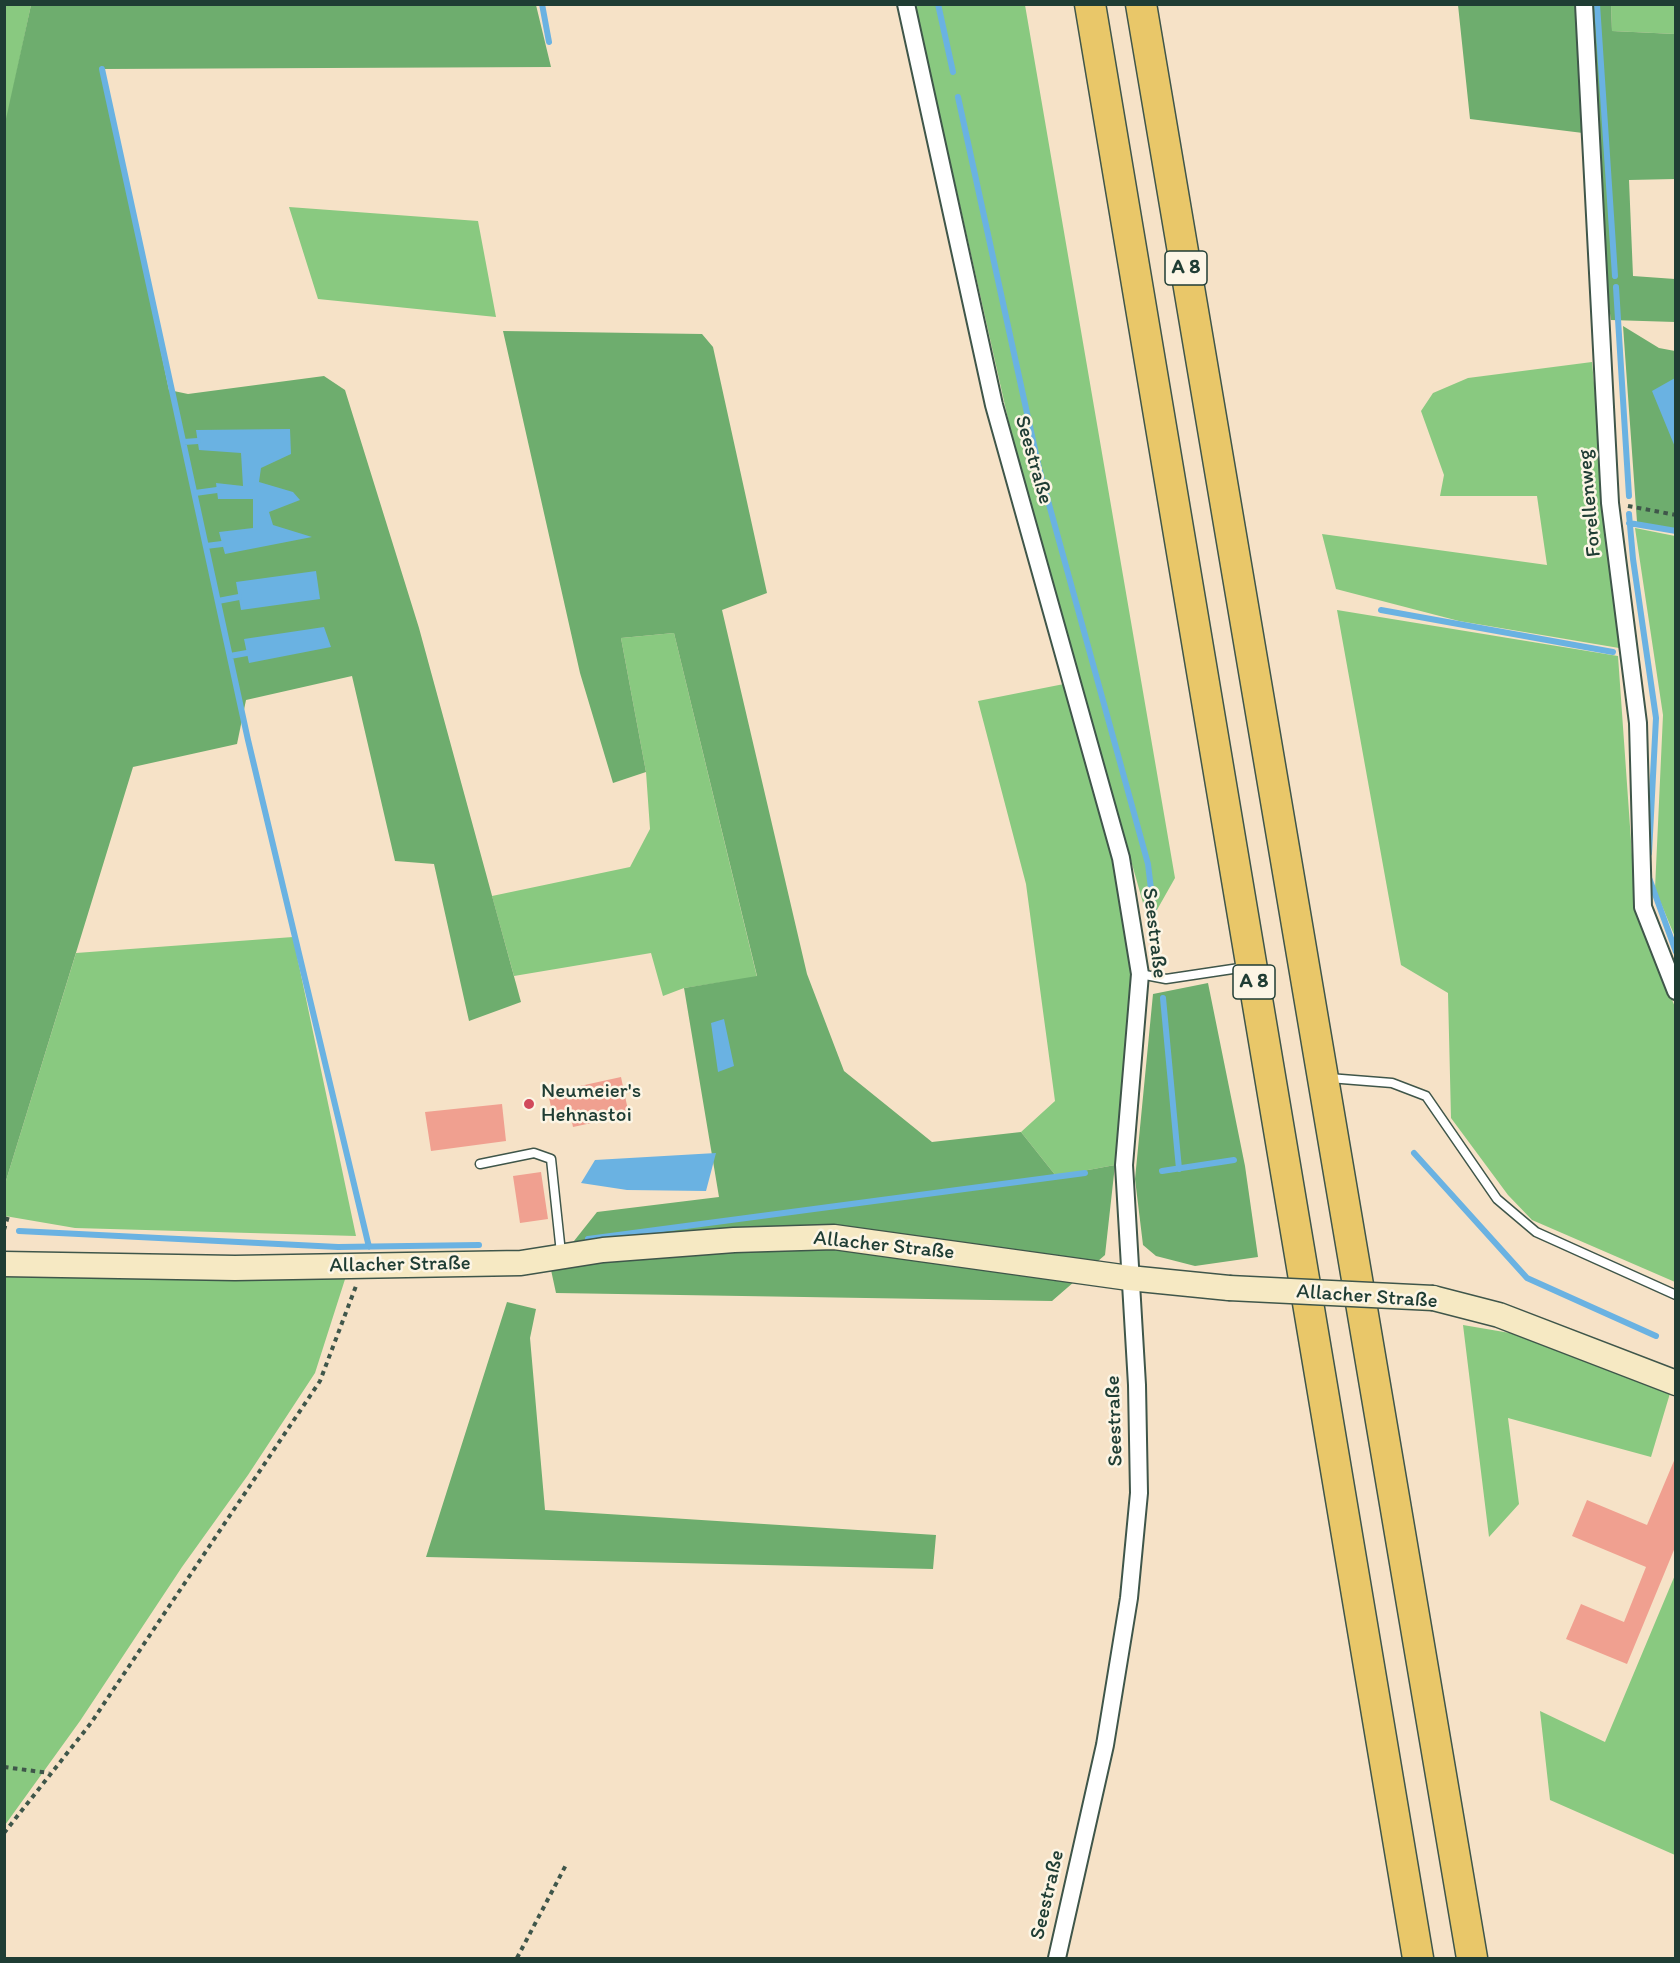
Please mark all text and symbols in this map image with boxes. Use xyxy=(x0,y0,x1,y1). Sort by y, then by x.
road number: A 8 xyxy=(1165,251,1207,285)
street label: Seestraße xyxy=(1008,413,1058,507)
street label: Forellenweg xyxy=(1573,448,1607,558)
street label: Seestraße xyxy=(1136,886,1172,980)
road number: A 8 xyxy=(1233,965,1275,999)
place label: Neumeier's Hehnastoi xyxy=(541,1079,641,1129)
marker: Neumeier's Hehnastoi xyxy=(522,1097,536,1111)
street label: Allacher Straße xyxy=(812,1226,956,1266)
street label: Allacher Straße xyxy=(329,1251,471,1279)
street label: Allacher Straße xyxy=(1296,1279,1438,1315)
street label: Seestraße xyxy=(1101,1375,1129,1467)
street label: Seestraße xyxy=(1025,1848,1071,1942)

